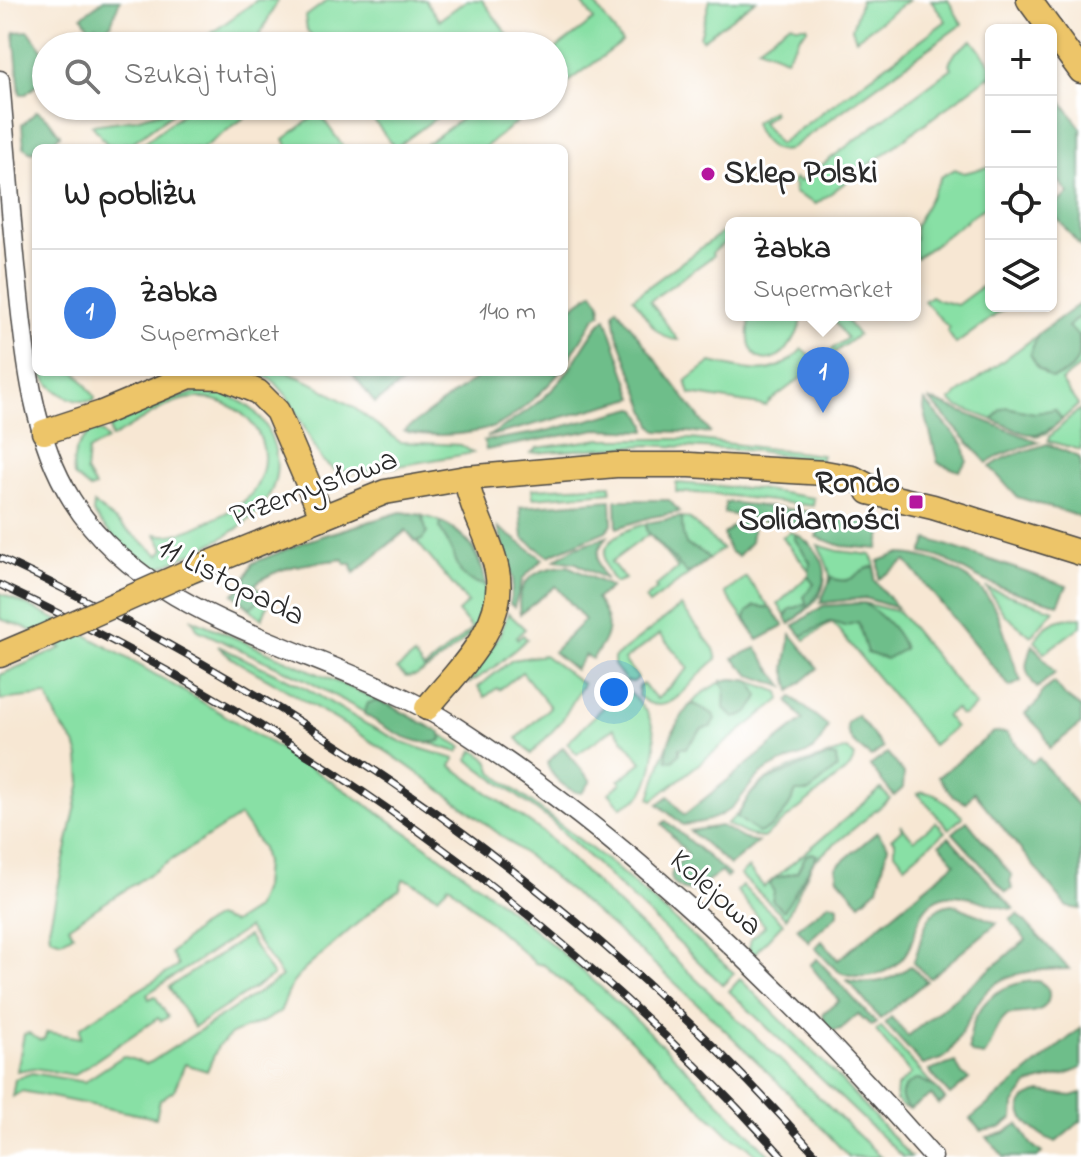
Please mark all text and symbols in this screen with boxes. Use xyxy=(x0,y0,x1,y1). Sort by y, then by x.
map controls xyxy=(985,24,1057,312)
button: + xyxy=(985,24,1057,96)
search box xyxy=(32,32,568,120)
icon: search xyxy=(60,54,104,98)
text: Szukaj tutaj xyxy=(124,54,275,98)
button: − xyxy=(985,96,1057,168)
place label: Sklep Polski xyxy=(724,151,877,198)
marker: Sklep Polski xyxy=(699,165,717,183)
button: locate xyxy=(985,168,1057,240)
text: W pobliżu xyxy=(64,171,196,221)
popup xyxy=(725,217,921,321)
text: Żabka xyxy=(753,228,831,272)
button: layers xyxy=(985,240,1057,312)
text: Żabka xyxy=(140,272,218,316)
text: Supermarket xyxy=(753,272,893,310)
text: 1 xyxy=(86,294,94,332)
text: 140 m xyxy=(479,294,536,332)
text: Supermarket xyxy=(140,316,279,354)
pin: 1 xyxy=(797,347,849,413)
street label: Przemysłowa xyxy=(224,437,404,541)
place label: Rondo Solidarności xyxy=(739,461,900,545)
marker: Rondo Solidarności xyxy=(907,493,925,511)
street label: 11 Listopada xyxy=(149,526,313,640)
your location xyxy=(594,672,634,712)
street label: Kolejowa xyxy=(658,839,772,949)

